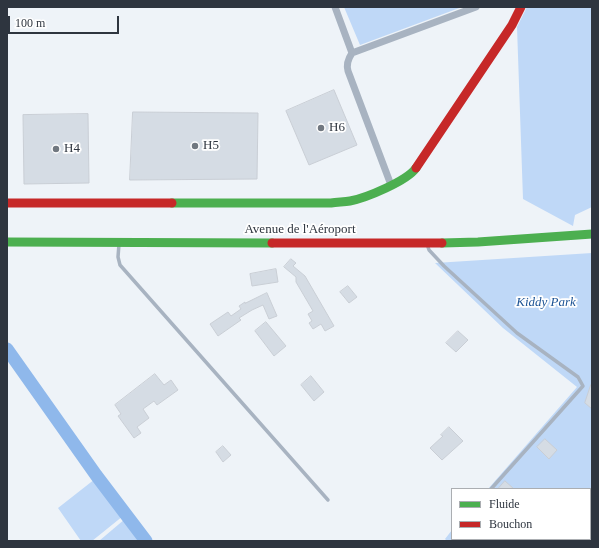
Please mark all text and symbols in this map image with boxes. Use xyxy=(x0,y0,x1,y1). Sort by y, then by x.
scale bar xyxy=(10,8,121,34)
text: 100 m xyxy=(15,16,45,30)
place label: H6 xyxy=(329,120,345,136)
marker: H6 xyxy=(316,123,326,133)
place label: H5 xyxy=(203,138,219,154)
place label: H4 xyxy=(64,141,80,157)
marker: H5 xyxy=(190,141,200,151)
marker: H4 xyxy=(51,144,61,154)
street label: Avenue de l'Aéroport xyxy=(244,222,356,238)
park label: Kiddy Park xyxy=(516,295,576,311)
legend xyxy=(451,488,591,540)
text: Fluide xyxy=(489,497,520,511)
text: Bouchon xyxy=(489,517,532,531)

